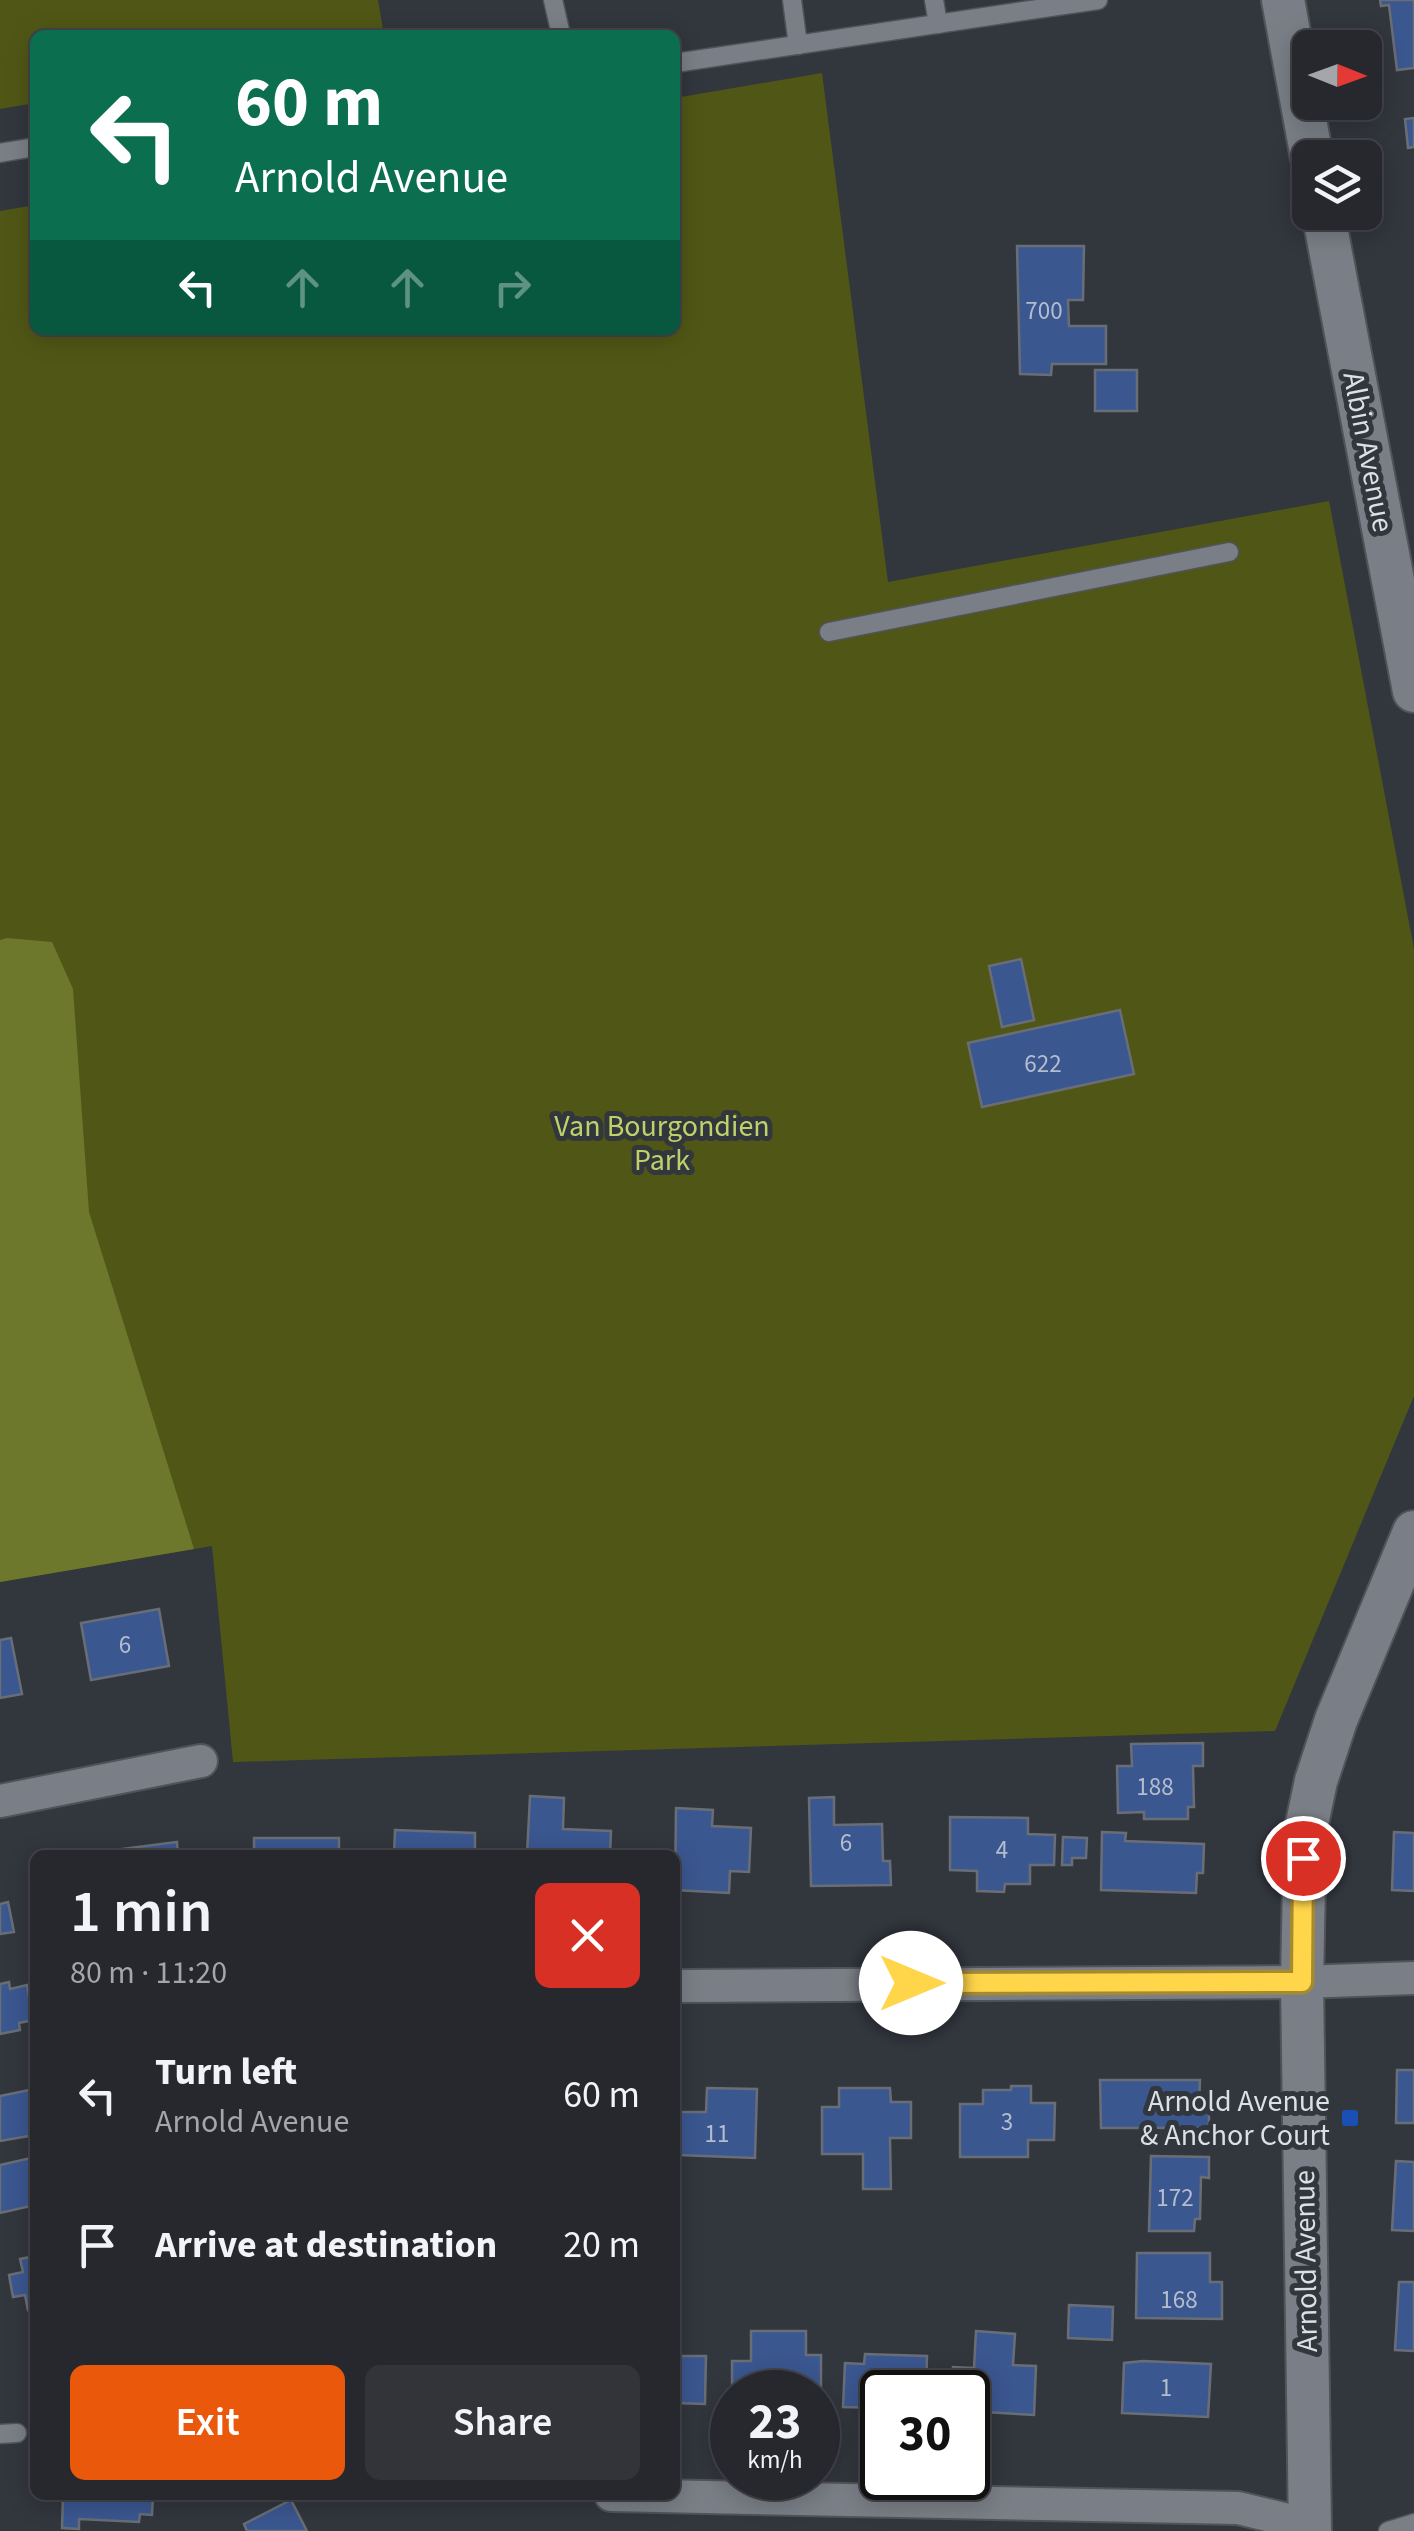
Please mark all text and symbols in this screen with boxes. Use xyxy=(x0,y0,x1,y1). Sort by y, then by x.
north arrow xyxy=(1292,30,1382,120)
map controls xyxy=(1292,30,1382,230)
text: 60 m xyxy=(235,53,383,153)
icon: left xyxy=(70,70,200,200)
button: layers xyxy=(1292,140,1382,230)
text: Arnold Avenue xyxy=(235,146,508,210)
icon: left xyxy=(170,260,225,315)
icon: ahead xyxy=(275,260,330,315)
icon: ahead xyxy=(380,260,435,315)
icon: right xyxy=(485,260,540,315)
house number: 700 xyxy=(1025,293,1063,329)
street label: Albin Avenue xyxy=(1331,368,1405,536)
house number: 622 xyxy=(1024,1046,1062,1082)
park label: Van Bourgondien Park xyxy=(554,1105,770,1182)
house number: 6 xyxy=(119,1627,131,1663)
house number: 188 xyxy=(1136,1769,1174,1805)
pin xyxy=(1261,1816,1346,1901)
house number: 6 xyxy=(840,1825,852,1861)
icon: arrive xyxy=(1276,1831,1331,1886)
house number: 4 xyxy=(996,1832,1008,1868)
text: 1 min xyxy=(70,1870,213,1955)
button: close xyxy=(535,1883,640,1988)
position arrow xyxy=(859,1931,963,2035)
text: 80 m · 11:20 xyxy=(70,1950,227,1996)
text: Turn left xyxy=(155,2045,297,2099)
icon: left xyxy=(70,2068,125,2123)
text: 60 m xyxy=(563,2068,640,2122)
place label: Arnold Avenue & Anchor Court xyxy=(1140,2080,1330,2157)
text: Arnold Avenue xyxy=(155,2099,349,2145)
house number: 3 xyxy=(1001,2104,1013,2140)
marker: Arnold Avenue & Anchor Court xyxy=(1339,2107,1361,2129)
house number: 11 xyxy=(705,2116,729,2152)
street label: Arnold Avenue xyxy=(1283,2170,1329,2352)
house number: 172 xyxy=(1156,2180,1194,2216)
icon: arrive xyxy=(70,2218,125,2273)
text: Arrive at destination xyxy=(155,2218,497,2272)
text: 20 m xyxy=(563,2218,640,2272)
house number: 168 xyxy=(1160,2282,1198,2318)
button: Exit xyxy=(70,2365,345,2480)
button: Share xyxy=(365,2365,640,2480)
speed limit sign: 30 xyxy=(860,2370,990,2500)
house number: 1 xyxy=(1160,2370,1172,2406)
text: 23 xyxy=(749,2387,801,2458)
text: km/h xyxy=(747,2442,803,2478)

